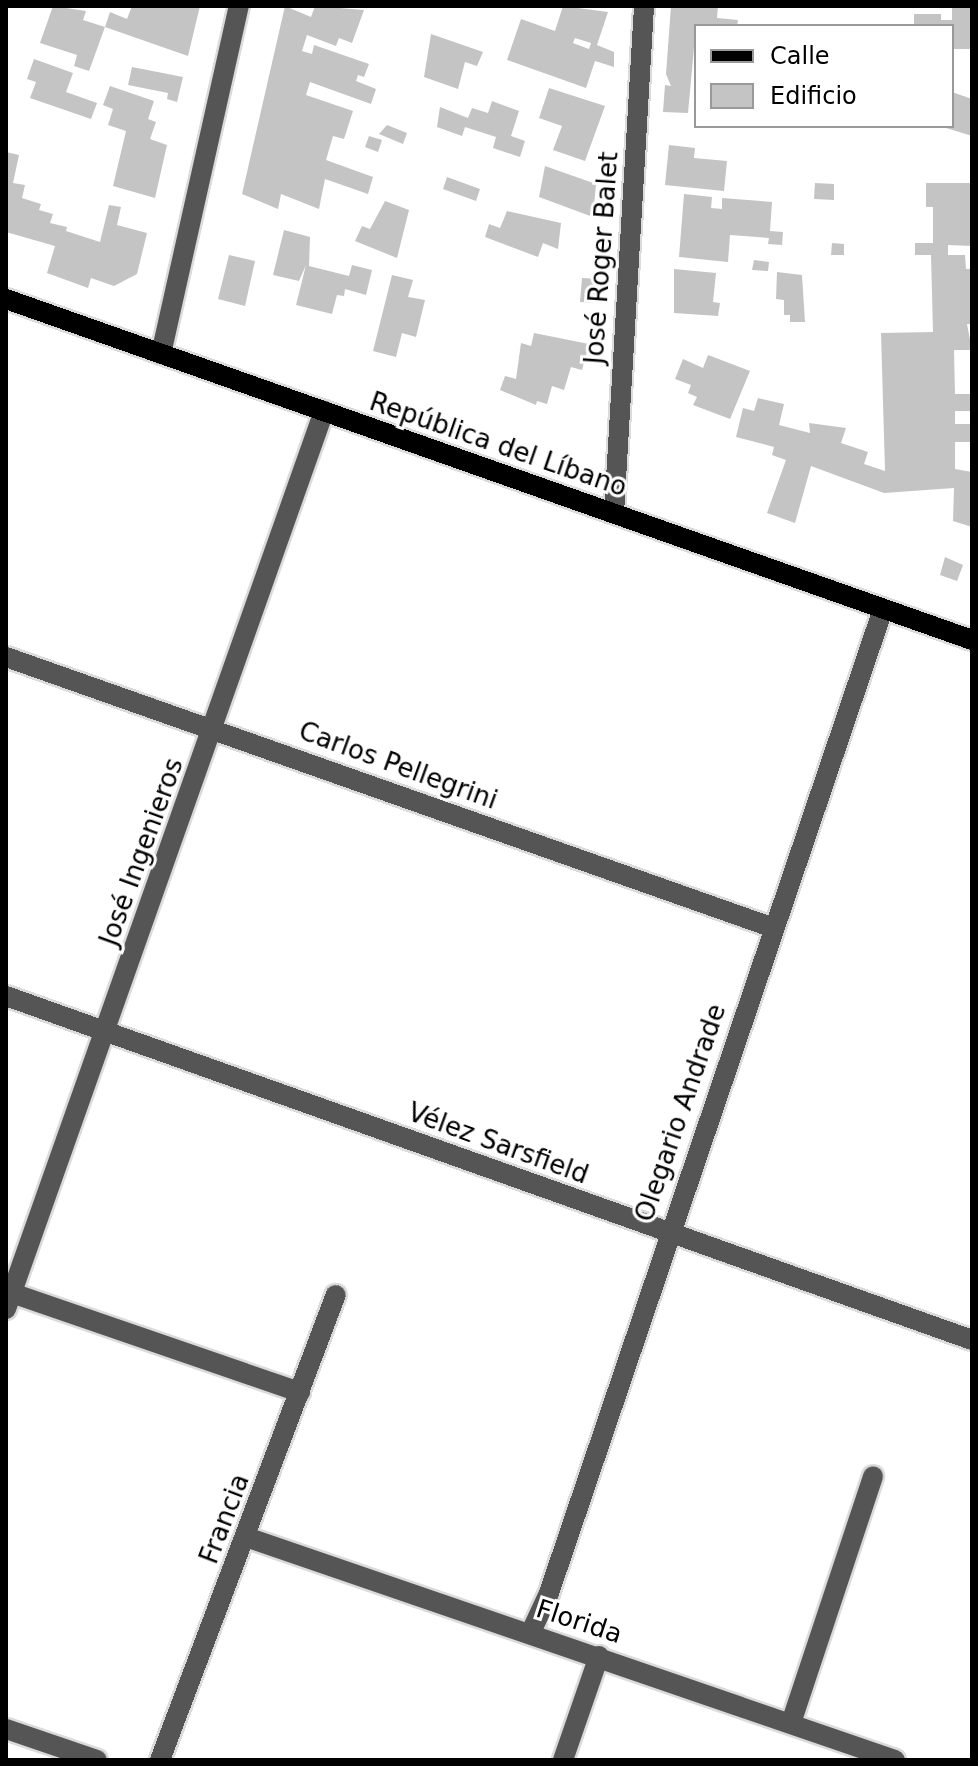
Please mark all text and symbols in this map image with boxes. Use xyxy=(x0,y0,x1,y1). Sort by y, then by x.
legend xyxy=(694,24,954,128)
text: Calle xyxy=(770,42,830,70)
text: Edificio xyxy=(770,82,857,110)
street label: José Roger Balet xyxy=(579,151,625,365)
street label: República del Líbano xyxy=(365,386,631,504)
street label: Carlos Pellegrini xyxy=(294,716,502,816)
street label: José Ingenieros xyxy=(94,754,190,950)
street label: Olegario Andrade xyxy=(629,1000,733,1226)
street label: Vélez Sarsfield xyxy=(404,1097,592,1191)
street label: Francia xyxy=(194,1470,256,1568)
street label: Florida xyxy=(532,1593,626,1651)

